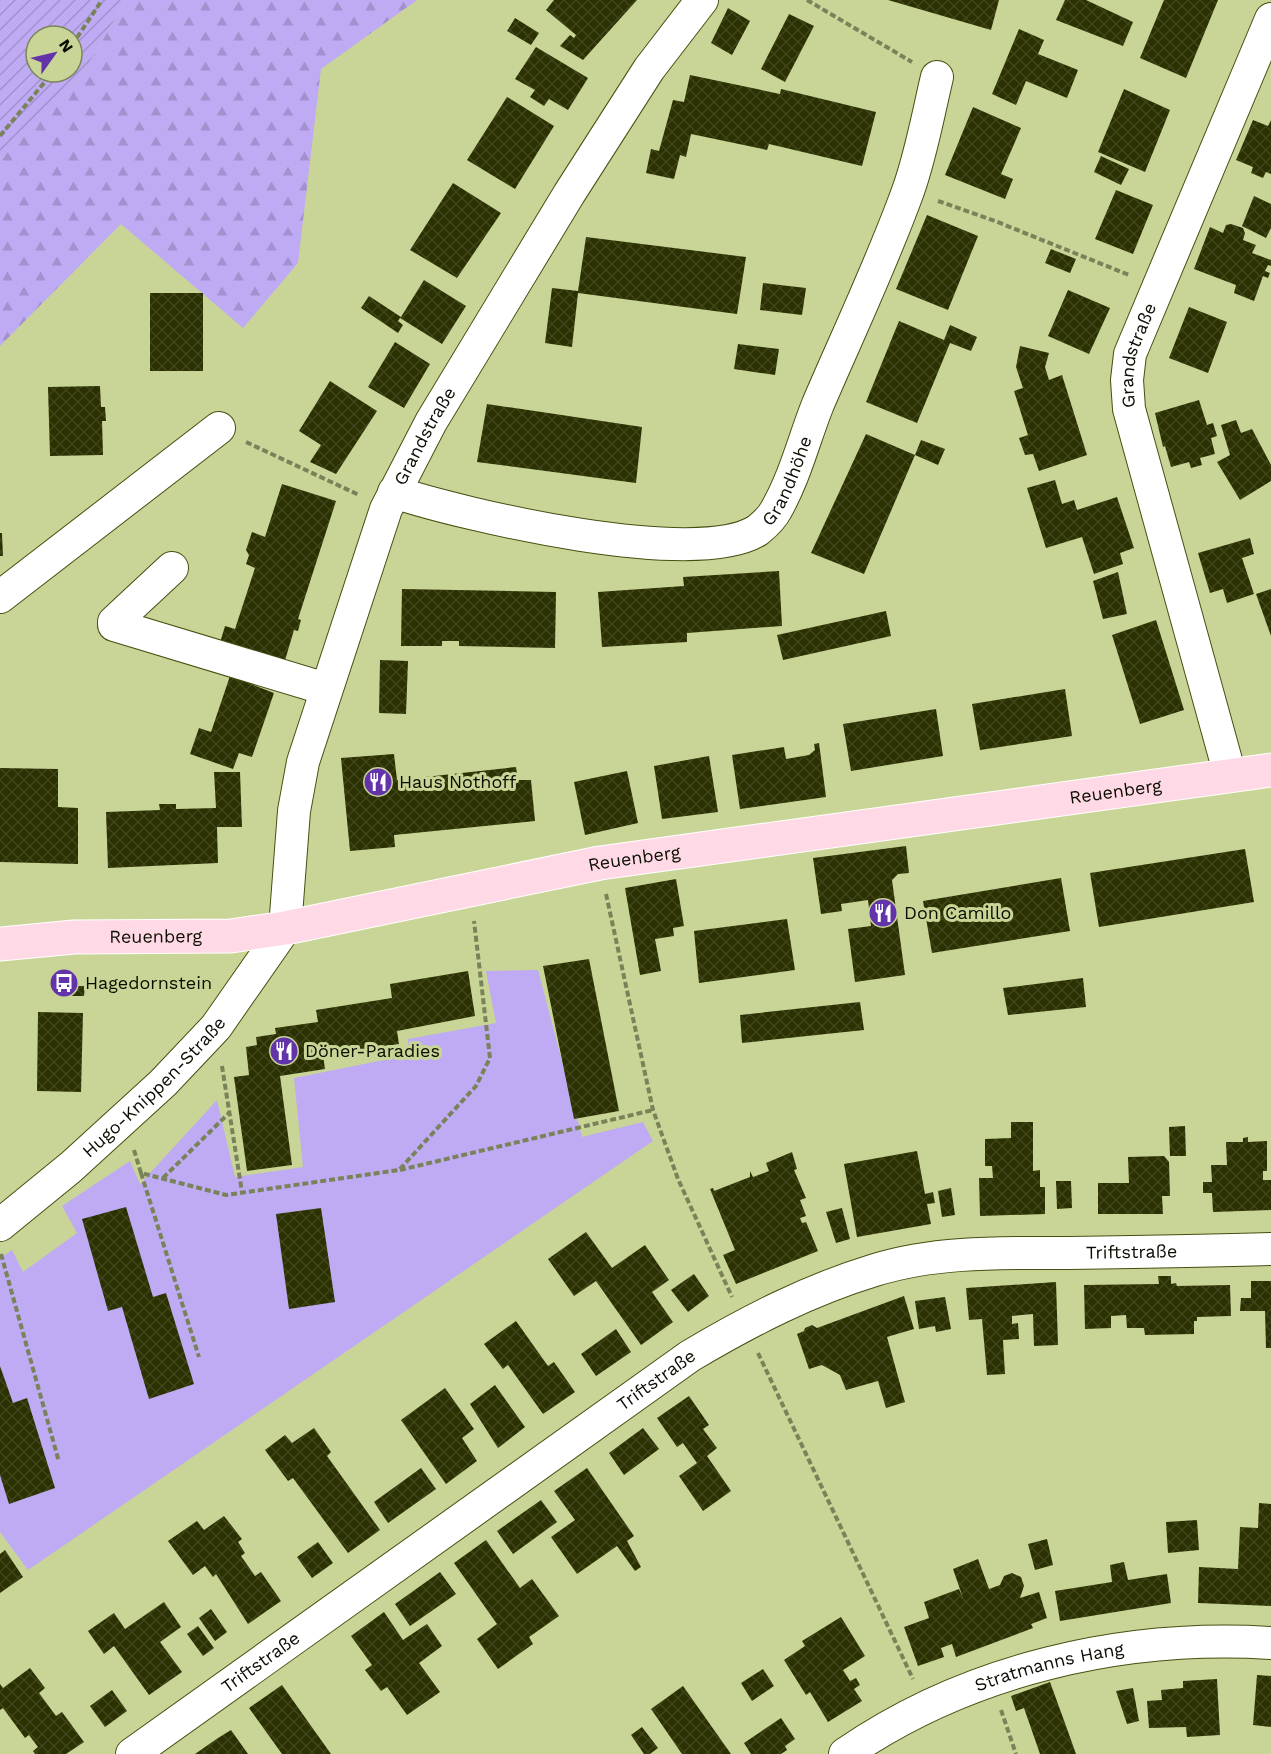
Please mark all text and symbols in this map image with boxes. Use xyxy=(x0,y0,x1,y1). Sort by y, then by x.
north arrow xyxy=(24,24,84,84)
text: N xyxy=(55,36,77,56)
street label: Grandstraße xyxy=(1116,300,1160,409)
street label: Grandstraße xyxy=(389,383,460,489)
street label: Grandhöhe xyxy=(757,433,816,530)
restaurant icon: Haus Nothoff xyxy=(362,766,394,798)
place label: Haus Nothoff xyxy=(399,771,516,792)
street label: Reuenberg xyxy=(1068,774,1163,808)
street label: Reuenberg xyxy=(586,841,682,875)
restaurant icon: Don Camillo xyxy=(867,897,899,929)
place label: Don Camillo xyxy=(904,902,1011,923)
street label: Reuenberg xyxy=(109,925,203,947)
bus stop icon: Hagedornstein xyxy=(48,967,80,999)
place label: Hagedornstein xyxy=(85,972,212,993)
street label: Hugo-Knippen-Straße xyxy=(78,1013,230,1161)
restaurant icon: Döner-Paradies xyxy=(268,1035,300,1067)
place label: Döner-Paradies xyxy=(305,1040,440,1061)
street label: Triftstraße xyxy=(1086,1240,1177,1263)
street label: Triftstraße xyxy=(613,1345,699,1415)
street label: Triftstraße xyxy=(217,1627,304,1697)
street label: Stratmanns Hang xyxy=(972,1638,1125,1695)

